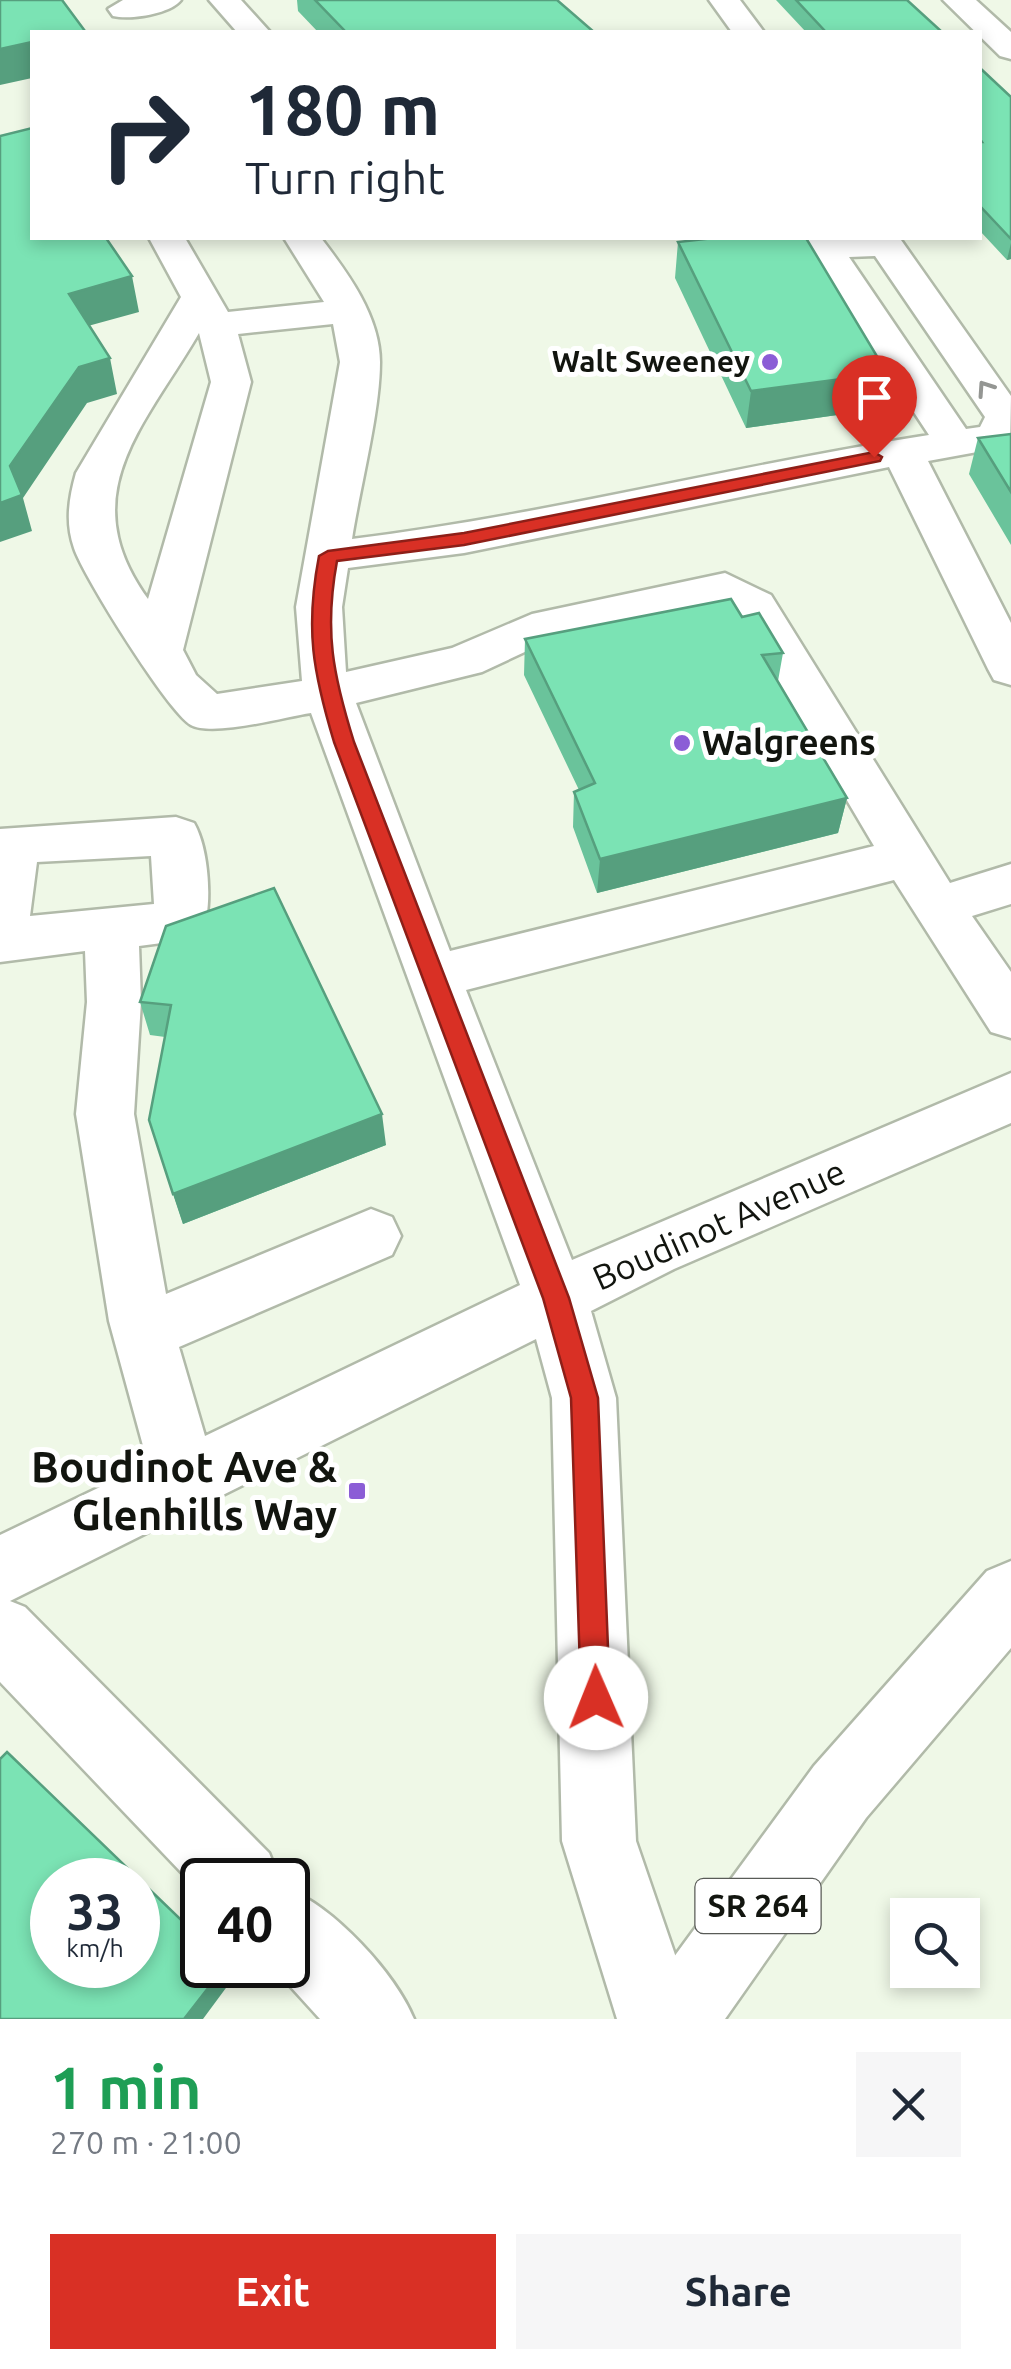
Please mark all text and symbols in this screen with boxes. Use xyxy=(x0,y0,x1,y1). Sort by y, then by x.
icon: right xyxy=(80,70,210,200)
text: 180 m xyxy=(245,70,440,148)
text: Turn right xyxy=(245,152,445,203)
place label: Walt Sweeney xyxy=(552,344,750,378)
marker: Walt Sweeney xyxy=(759,351,781,373)
pin xyxy=(832,355,917,458)
icon: arrive xyxy=(847,370,902,425)
one-way arrow xyxy=(979,381,997,400)
place label: Walgreens xyxy=(702,722,876,762)
marker: Walgreens xyxy=(671,732,693,754)
street label: Boudinot Avenue xyxy=(586,1151,851,1298)
place label: Boudinot Ave & Glenhills Way xyxy=(31,1443,337,1538)
marker: Boudinot Ave & Glenhills Way xyxy=(346,1480,368,1502)
position arrow xyxy=(544,1646,648,1750)
speed limit sign: 40 xyxy=(180,1858,310,1988)
road number: SR 264 xyxy=(696,1879,820,1933)
text: 33 xyxy=(67,1883,123,1939)
map controls xyxy=(890,1898,980,1988)
button: search xyxy=(890,1898,980,1988)
text: km/h xyxy=(66,1934,124,1962)
button: close xyxy=(856,2052,961,2157)
text: 1 min xyxy=(50,2053,202,2120)
text: 270 m · 21:00 xyxy=(50,2124,242,2160)
button: Exit xyxy=(50,2234,496,2349)
button: Share xyxy=(516,2234,961,2349)

